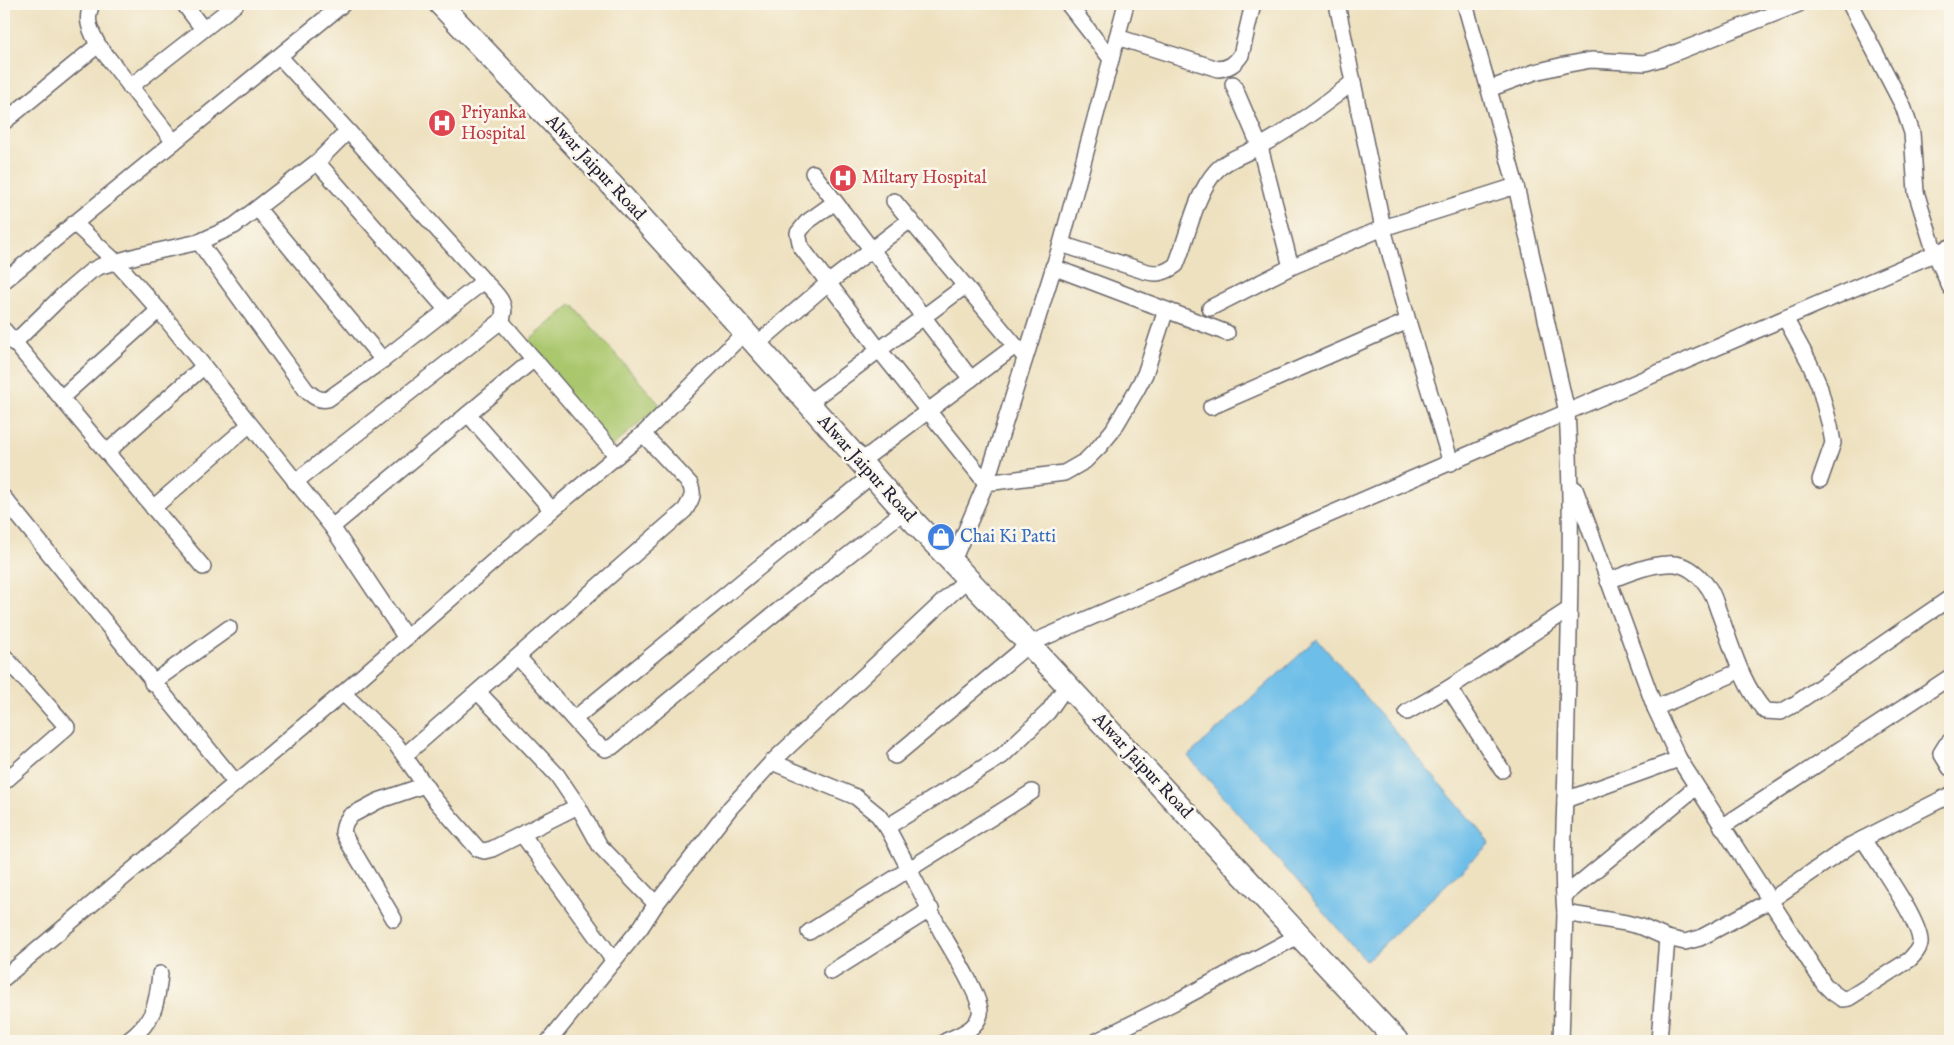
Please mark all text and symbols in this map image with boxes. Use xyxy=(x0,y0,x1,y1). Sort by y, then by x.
place label: Priyanka Hospital xyxy=(461,102,526,146)
hospital icon: Priyanka Hospital xyxy=(427,108,457,138)
street label: Alwar Jaipur Road xyxy=(539,110,650,226)
hospital icon: Miltary Hospital xyxy=(828,163,858,193)
place label: Miltary Hospital xyxy=(862,167,987,190)
street label: Alwar Jaipur Road xyxy=(811,410,920,528)
shop icon: Chai Ki Patti xyxy=(926,522,956,552)
place label: Chai Ki Patti xyxy=(960,526,1056,549)
street label: Alwar Jaipur Road xyxy=(1086,708,1197,824)

